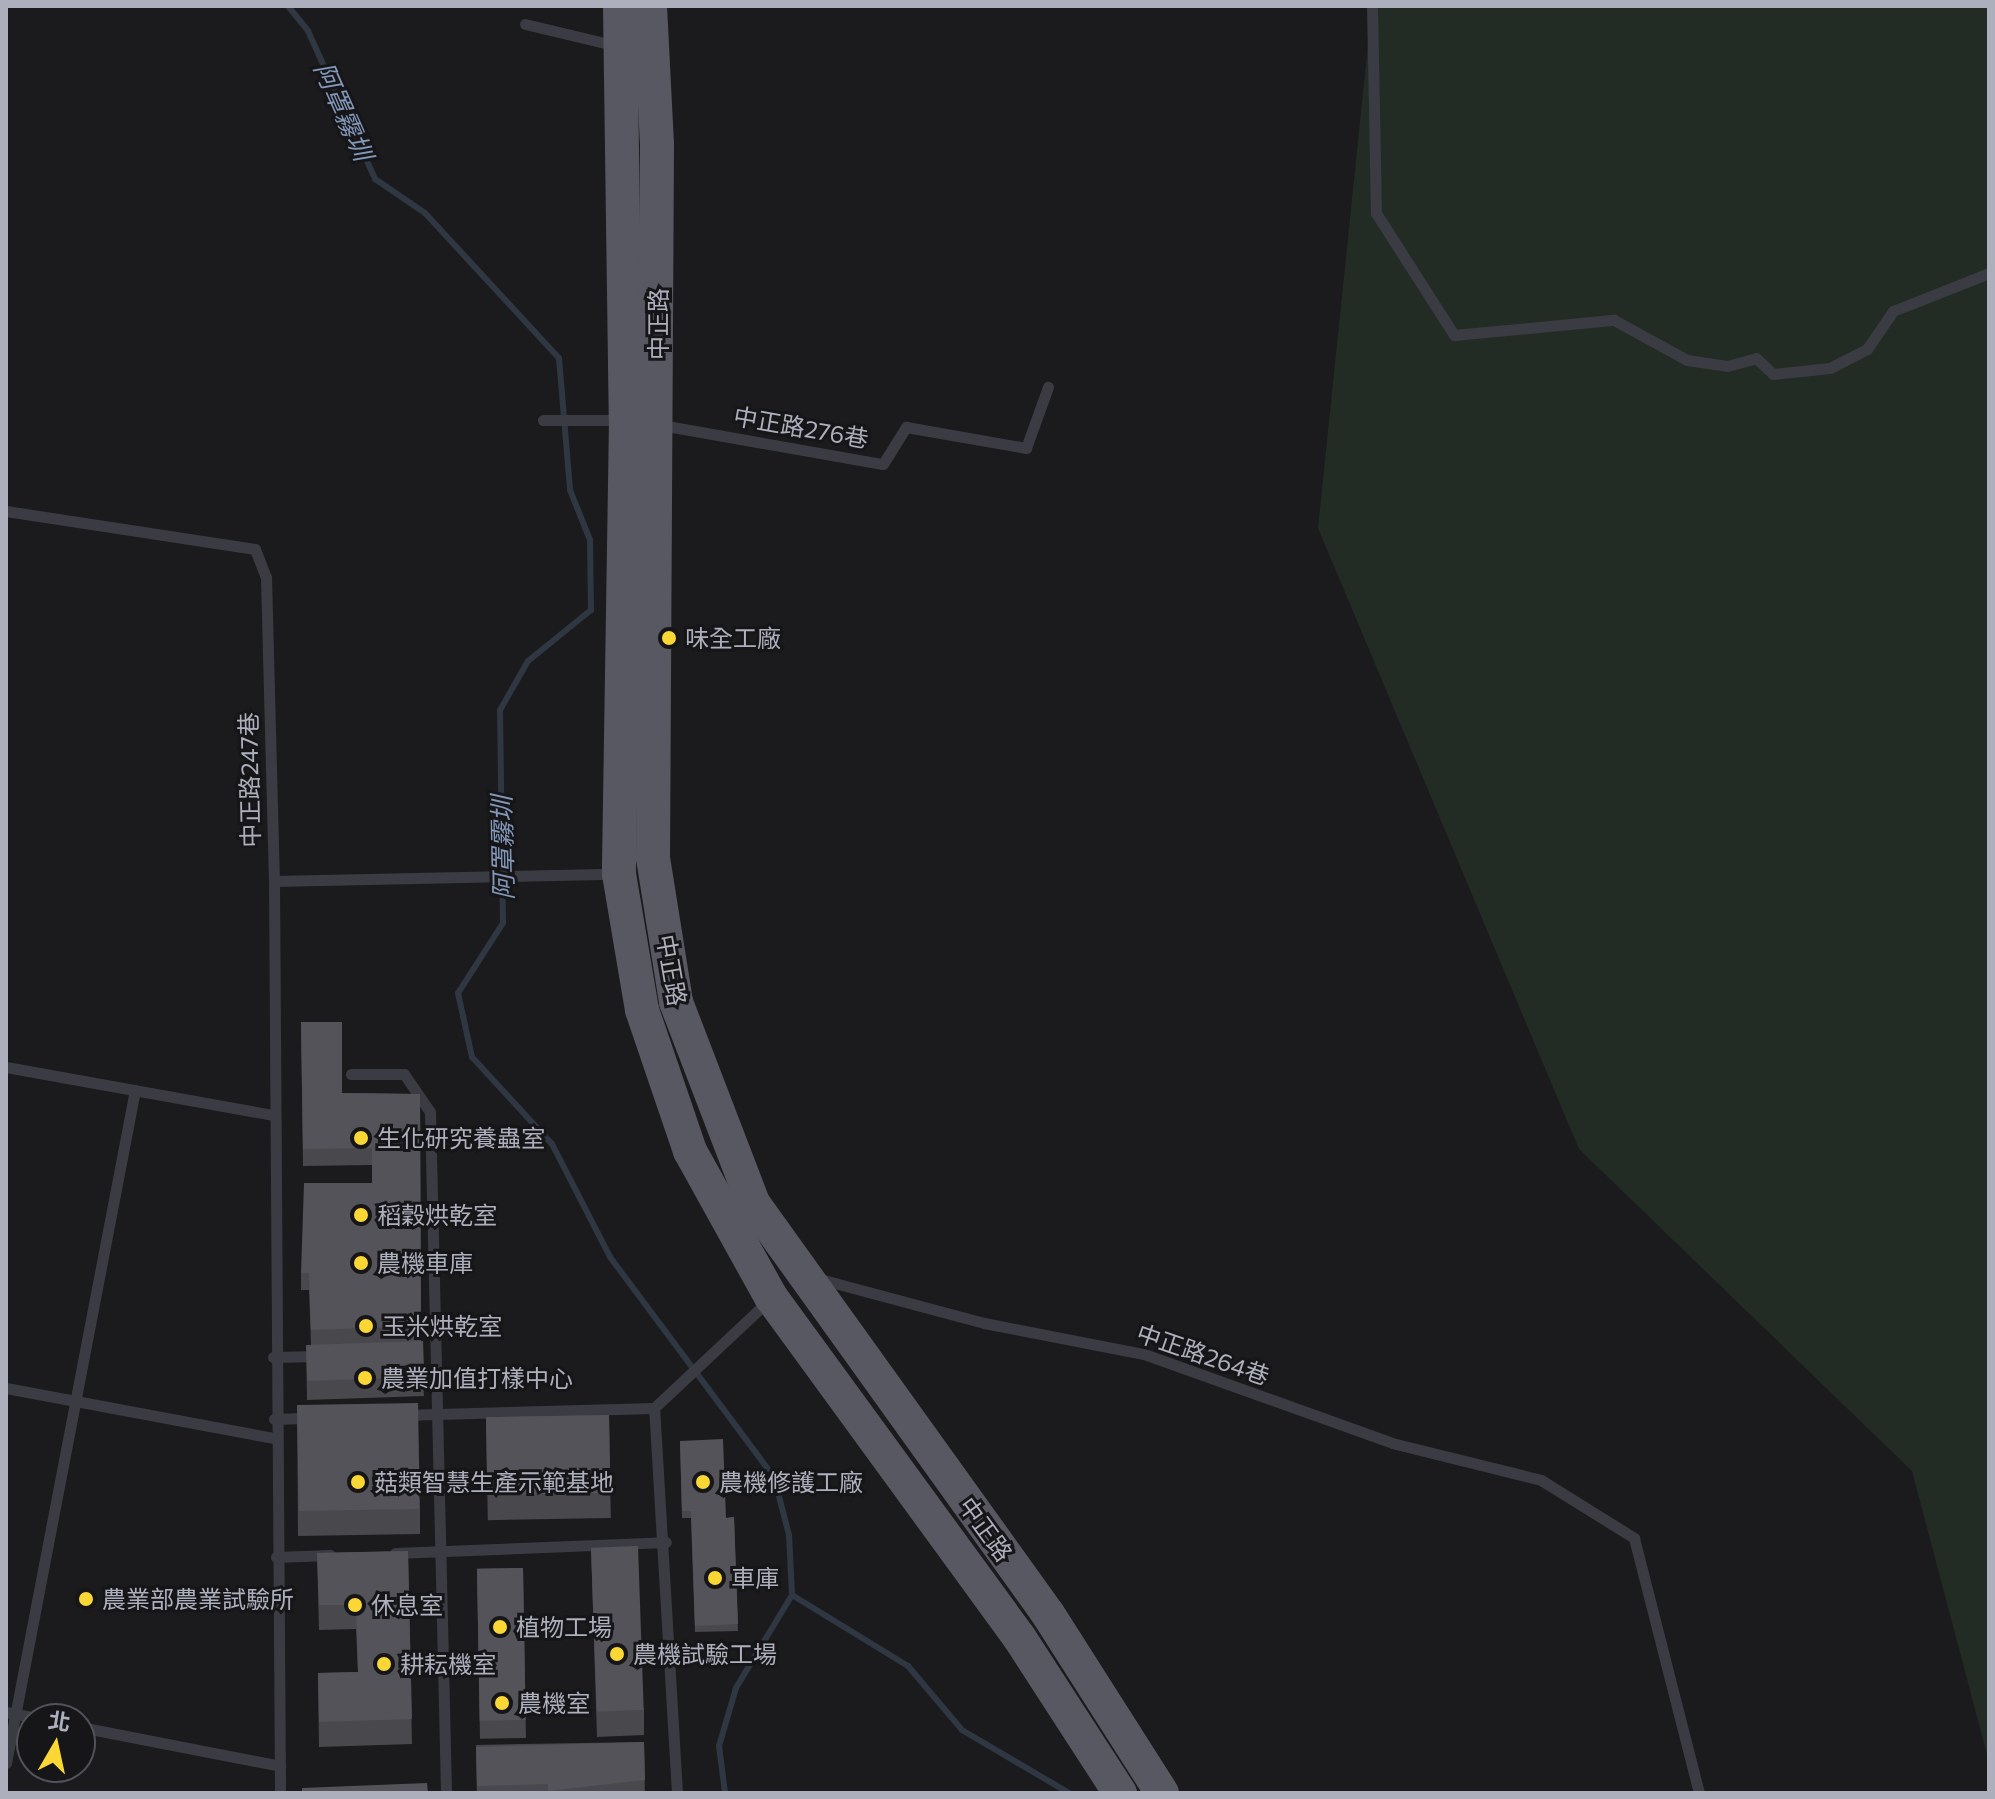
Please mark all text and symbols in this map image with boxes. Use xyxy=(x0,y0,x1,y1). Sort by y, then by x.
water label: 阿罩霧圳 xyxy=(309,57,379,165)
street label: 中正路 xyxy=(644,288,672,360)
street label: 中正路276巷 xyxy=(731,401,871,453)
place label: 味全工廠 xyxy=(685,624,781,652)
marker: 味全工廠 xyxy=(660,629,678,647)
street label: 中正路247巷 xyxy=(233,712,265,848)
water label: 阿罩霧圳 xyxy=(485,796,519,900)
street label: 中正路 xyxy=(652,932,692,1008)
place label: 生化研究養蟲室 xyxy=(377,1124,545,1152)
marker: 生化研究養蟲室 xyxy=(352,1129,370,1147)
place label: 稻穀烘乾室 xyxy=(377,1201,497,1229)
marker: 稻穀烘乾室 xyxy=(352,1206,370,1224)
place label: 農機車庫 xyxy=(377,1249,473,1277)
marker: 農機車庫 xyxy=(352,1254,370,1272)
place label: 玉米烘乾室 xyxy=(382,1312,502,1340)
marker: 玉米烘乾室 xyxy=(357,1317,375,1335)
street label: 中正路264巷 xyxy=(1133,1318,1273,1390)
place label: 農業加值打樣中心 xyxy=(381,1364,573,1392)
marker: 農業加值打樣中心 xyxy=(356,1369,374,1387)
place label: 菇類智慧生產示範基地 xyxy=(374,1468,614,1496)
place label: 農機修護工廠 xyxy=(719,1468,863,1496)
marker: 菇類智慧生產示範基地 xyxy=(349,1473,367,1491)
marker: 農機修護工廠 xyxy=(694,1473,712,1491)
street label: 中正路 xyxy=(953,1491,1019,1567)
place label: 車庫 xyxy=(731,1564,779,1592)
marker: 車庫 xyxy=(706,1569,724,1587)
place label: 農業部農業試驗所 xyxy=(102,1585,294,1613)
marker: 農業部農業試驗所 xyxy=(77,1590,95,1608)
place label: 休息室 xyxy=(371,1591,443,1619)
marker: 休息室 xyxy=(346,1596,364,1614)
place label: 植物工場 xyxy=(516,1613,612,1641)
marker: 植物工場 xyxy=(491,1618,509,1636)
place label: 農機試驗工場 xyxy=(633,1640,777,1668)
marker: 農機試驗工場 xyxy=(608,1645,626,1663)
place label: 耕耘機室 xyxy=(400,1650,496,1678)
marker: 耕耘機室 xyxy=(375,1655,393,1673)
place label: 農機室 xyxy=(518,1689,590,1717)
marker: 農機室 xyxy=(493,1694,511,1712)
north arrow xyxy=(16,1703,96,1783)
text: 北 xyxy=(47,1706,72,1736)

